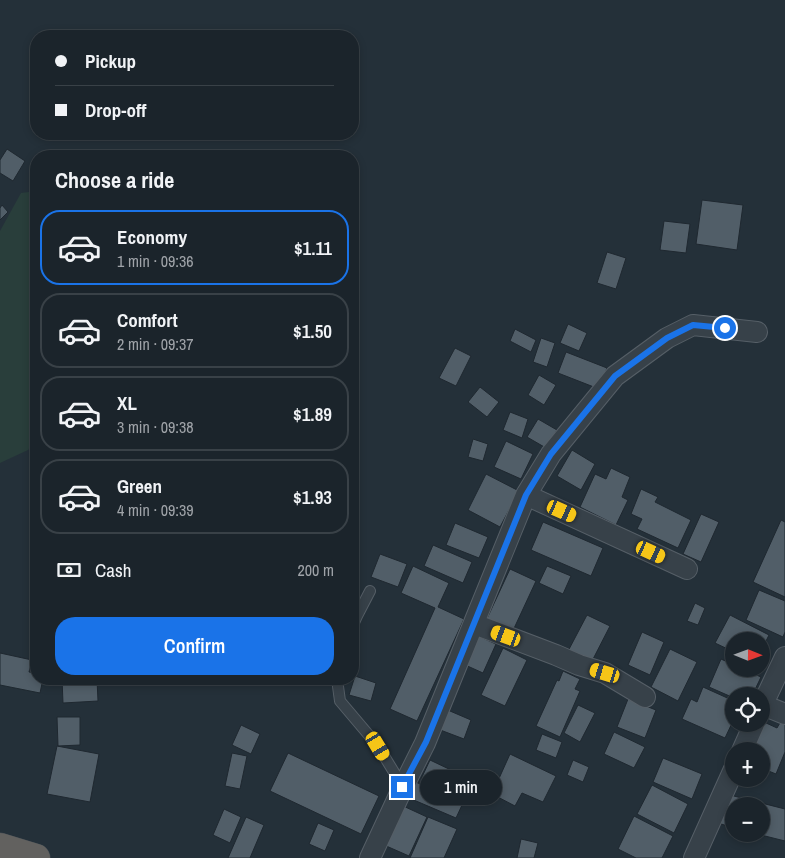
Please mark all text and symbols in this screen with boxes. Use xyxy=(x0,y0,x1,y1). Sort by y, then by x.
text: Pickup xyxy=(85,48,136,74)
text: Drop-off xyxy=(85,97,146,123)
text: Choose a ride xyxy=(55,165,174,195)
text: Economy xyxy=(117,224,187,250)
icon: car xyxy=(57,225,102,270)
text: $1.11 xyxy=(294,235,332,261)
text: 1 min · 09:36 xyxy=(117,250,194,272)
text: Comfort xyxy=(117,307,178,333)
icon: car xyxy=(57,308,102,353)
route start xyxy=(714,317,736,339)
text: $1.50 xyxy=(293,318,332,344)
text: 2 min · 09:37 xyxy=(117,333,194,355)
text: XL xyxy=(117,390,137,416)
icon: car xyxy=(57,391,102,436)
text: $1.89 xyxy=(293,401,332,427)
text: 3 min · 09:38 xyxy=(117,416,194,438)
text: Green xyxy=(117,473,162,499)
icon: car xyxy=(57,474,102,519)
text: $1.93 xyxy=(293,484,332,510)
car xyxy=(545,498,578,524)
text: 4 min · 09:39 xyxy=(117,499,194,521)
car xyxy=(634,539,667,565)
icon: cash xyxy=(55,556,83,584)
text: Cash xyxy=(95,557,131,583)
text: 200 m xyxy=(298,559,334,581)
button: Confirm xyxy=(55,617,334,675)
car xyxy=(489,624,522,648)
north arrow xyxy=(725,632,770,678)
map controls xyxy=(725,632,770,842)
car xyxy=(588,661,621,685)
button: locate xyxy=(725,687,770,732)
car xyxy=(363,729,392,763)
button: + xyxy=(725,742,770,787)
callout: 1 min xyxy=(420,770,502,804)
route end xyxy=(391,776,413,798)
text: 1 min xyxy=(444,776,478,798)
button: − xyxy=(725,797,770,842)

